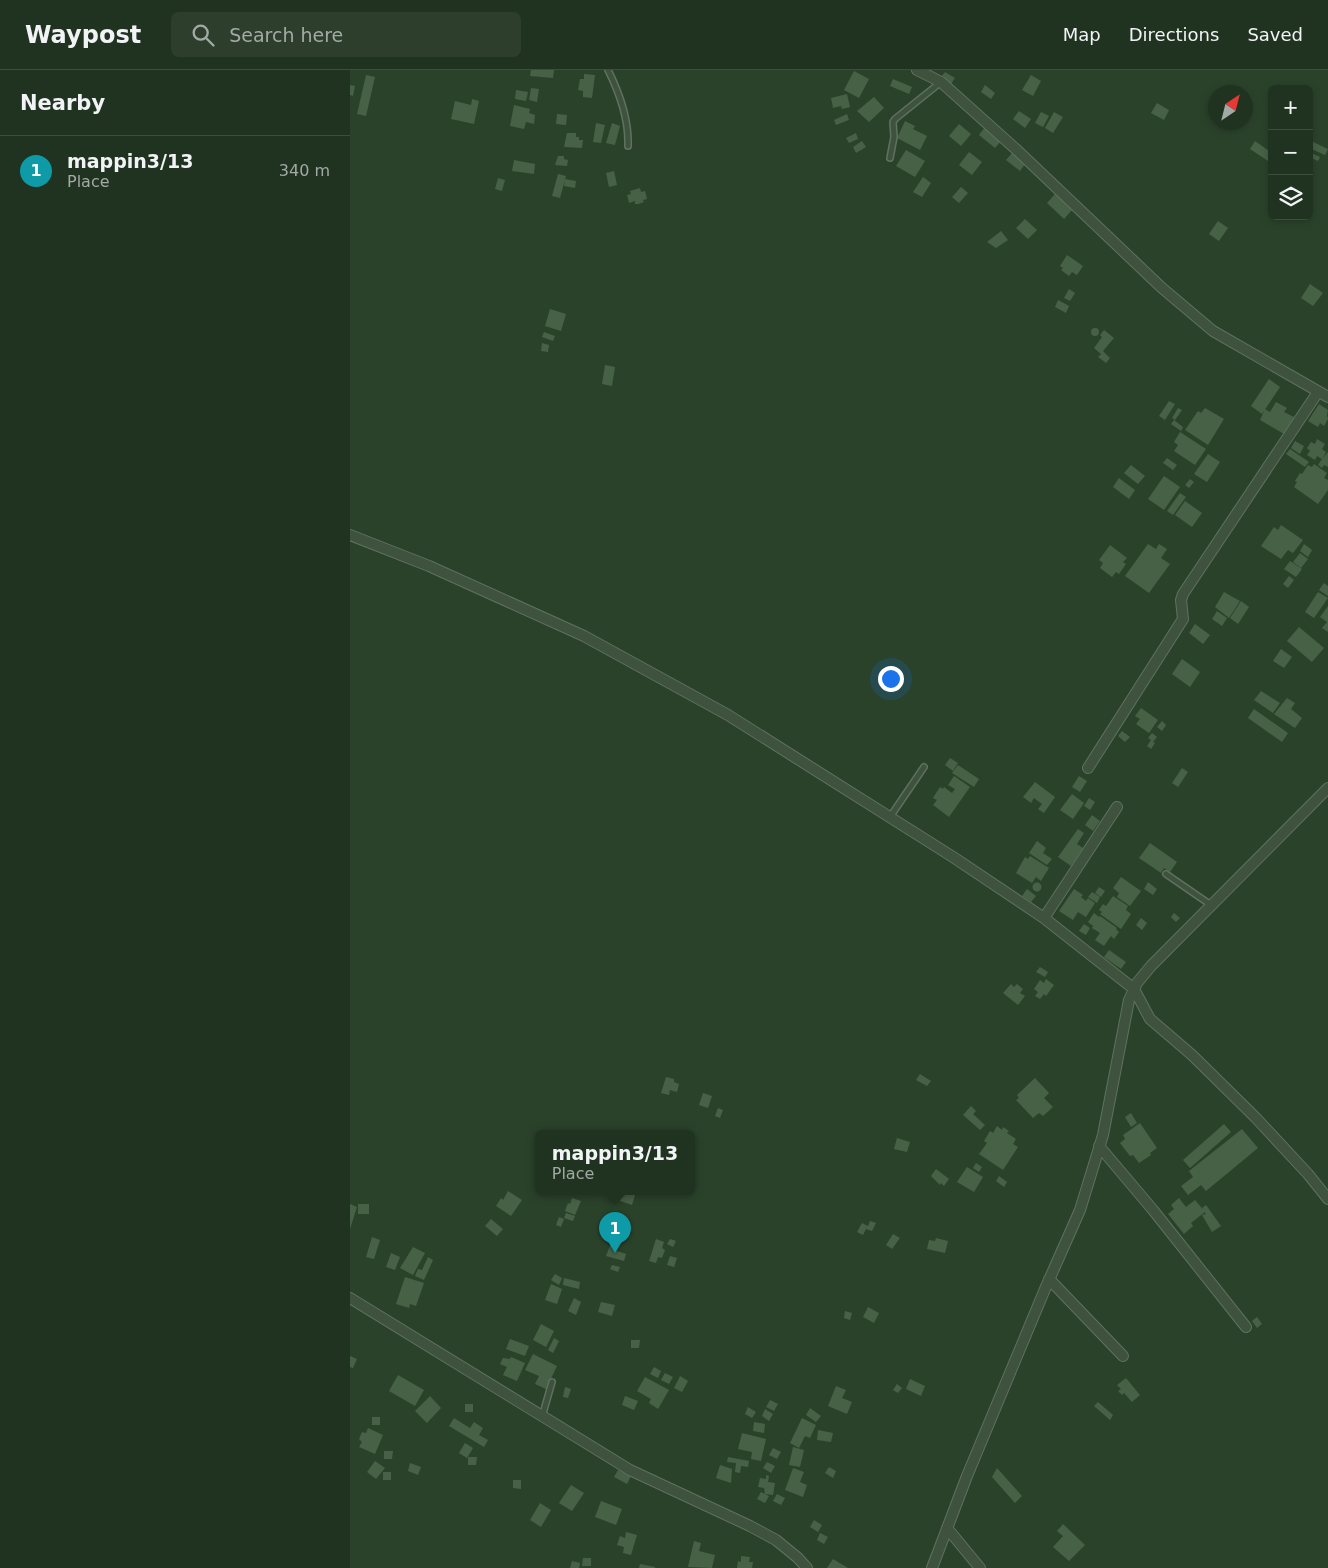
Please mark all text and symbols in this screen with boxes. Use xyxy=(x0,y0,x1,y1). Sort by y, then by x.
search box xyxy=(171,12,521,57)
text: Waypost xyxy=(25,21,141,49)
icon: search xyxy=(189,21,217,49)
text: Search here xyxy=(229,24,343,46)
text: Map xyxy=(1063,24,1101,45)
text: Directions xyxy=(1129,24,1219,45)
text: Saved xyxy=(1247,24,1303,45)
north arrow xyxy=(1208,85,1253,130)
map controls xyxy=(1268,85,1313,220)
button: + xyxy=(1268,85,1313,130)
text: Nearby xyxy=(20,91,105,115)
button: − xyxy=(1268,130,1313,175)
text: mappin3/13 xyxy=(67,150,193,172)
text: 1 xyxy=(30,161,42,180)
text: 340 m xyxy=(279,161,330,180)
text: Place xyxy=(67,172,110,191)
button: layers xyxy=(1268,175,1313,220)
your location xyxy=(878,666,904,692)
popup xyxy=(535,1130,695,1195)
text: mappin3/13 xyxy=(552,1142,678,1164)
text: Place xyxy=(552,1164,594,1183)
pin: 1 xyxy=(599,1212,631,1253)

